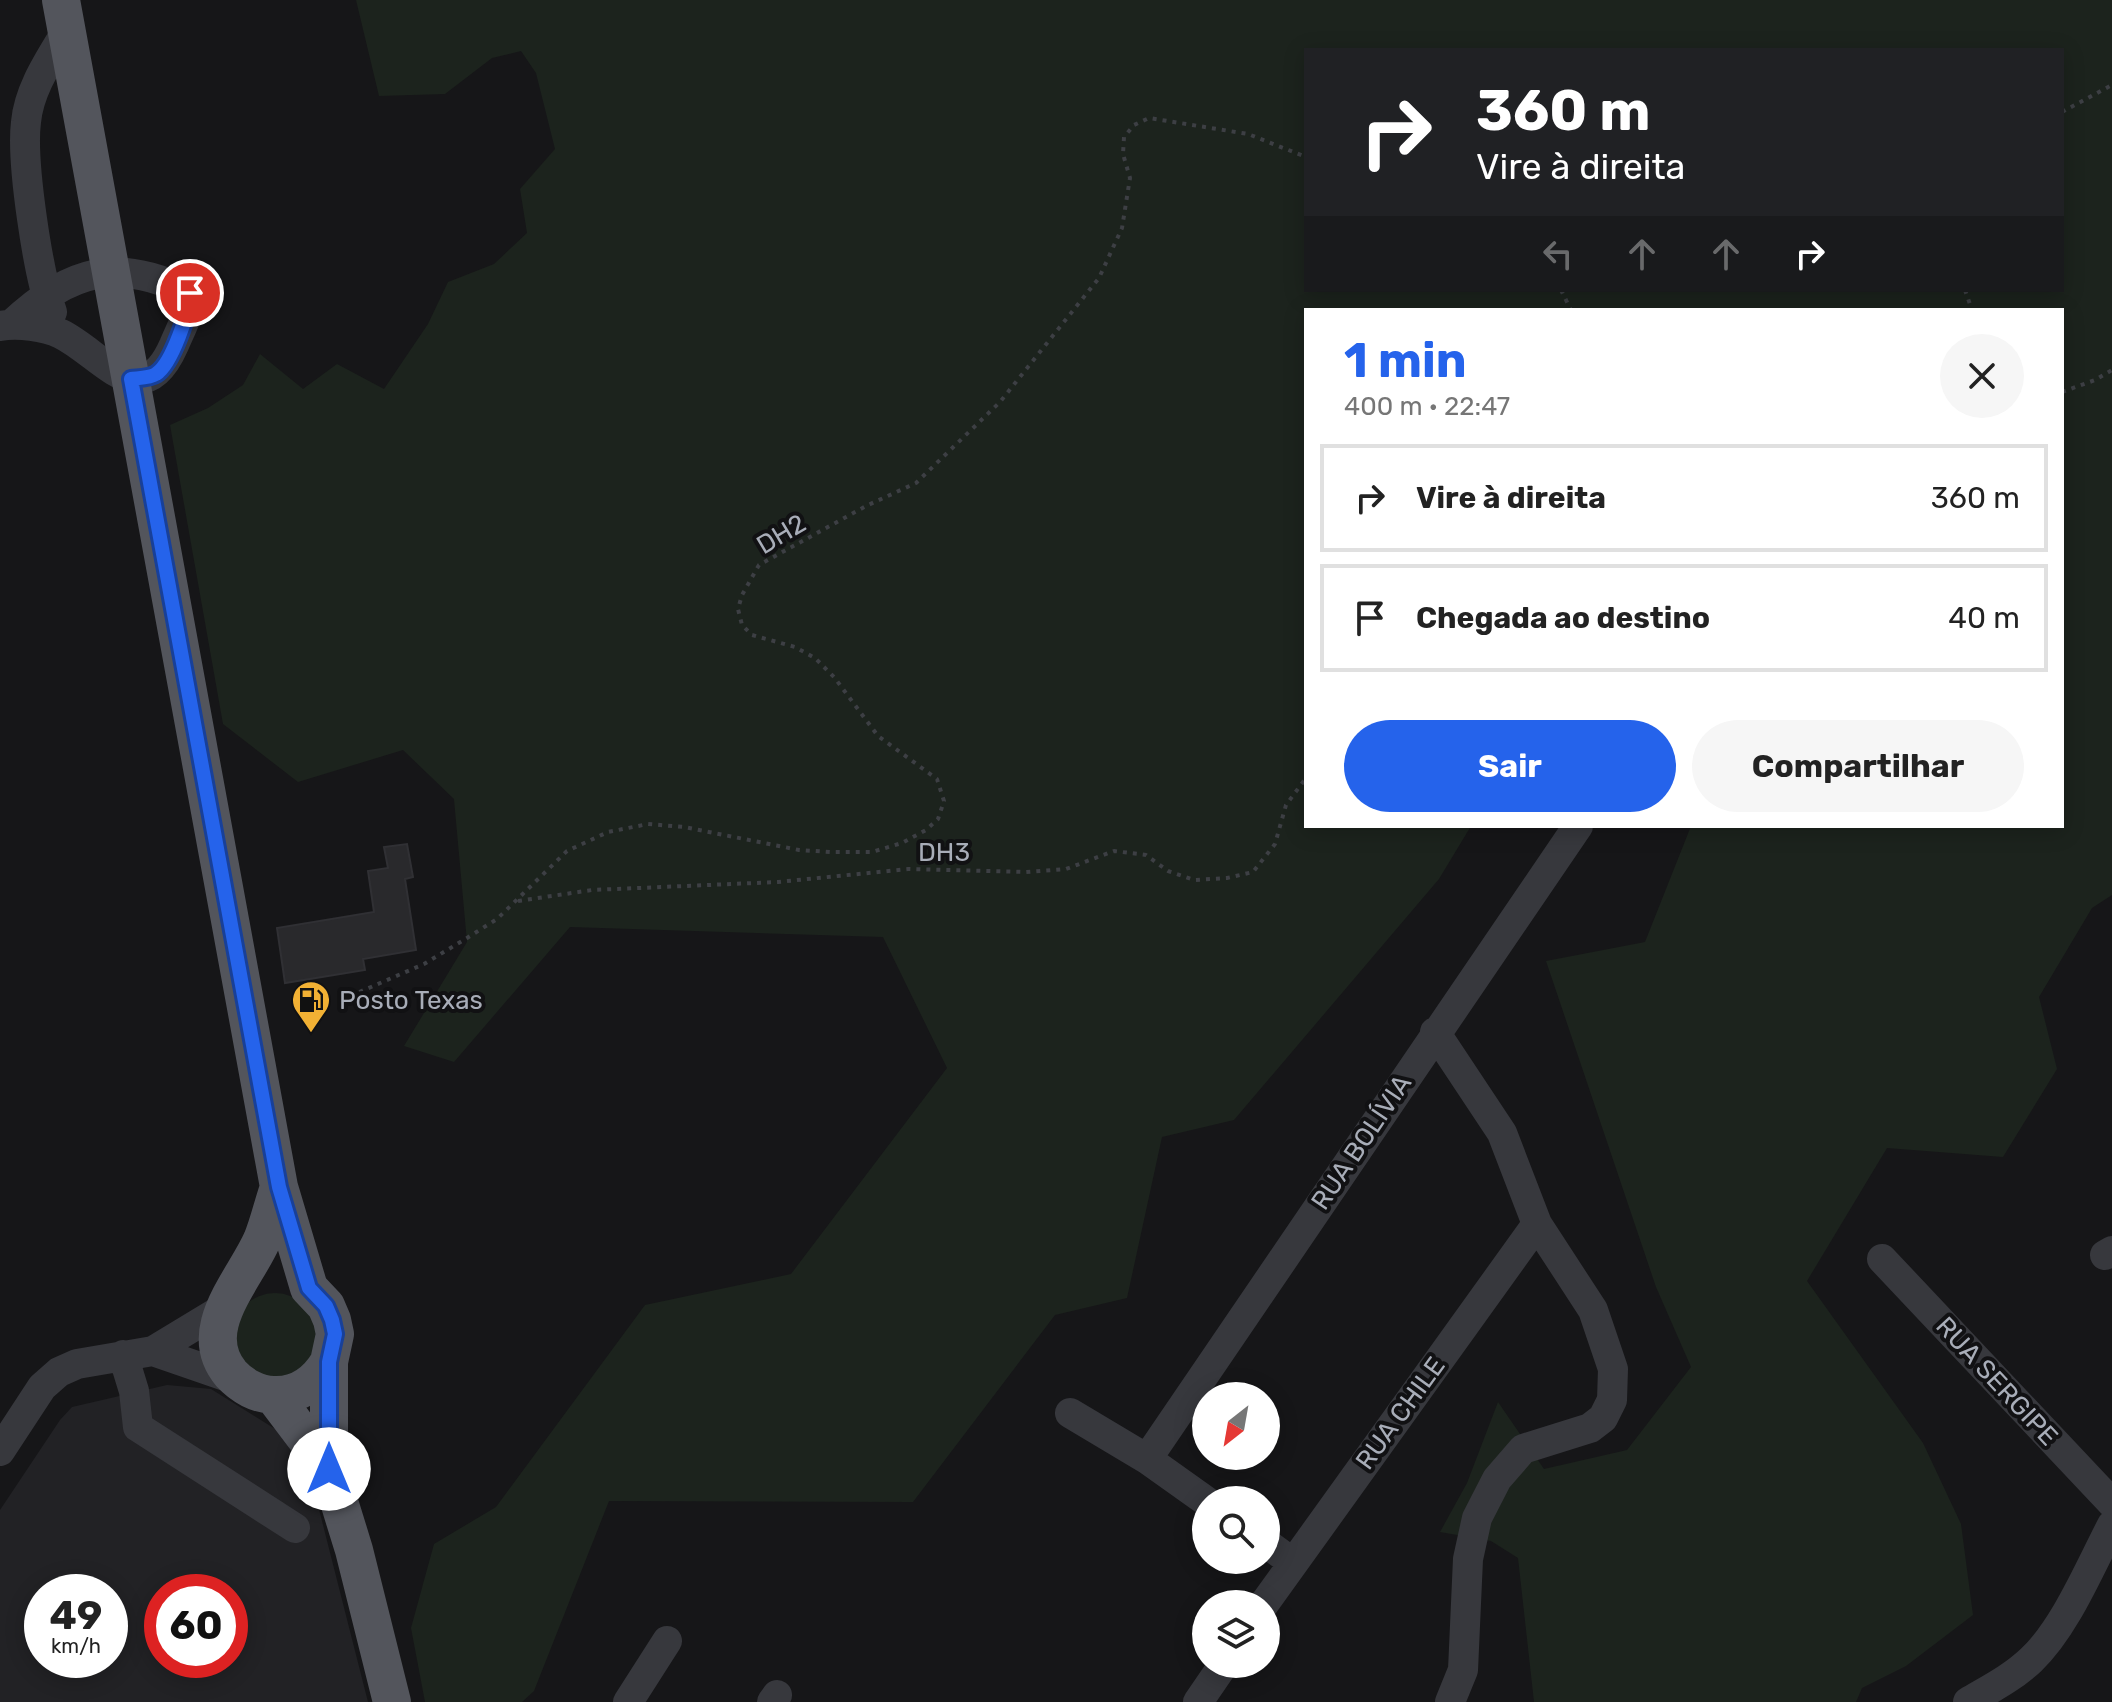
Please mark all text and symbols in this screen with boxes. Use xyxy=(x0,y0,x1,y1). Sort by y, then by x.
text: 360 m xyxy=(1476,78,1651,144)
icon: right xyxy=(1344,80,1448,184)
text: Vire à direita xyxy=(1476,145,1685,188)
icon: left xyxy=(1536,232,1580,276)
icon: ahead xyxy=(1620,232,1664,276)
icon: ahead xyxy=(1704,232,1748,276)
icon: right xyxy=(1788,232,1832,276)
pin xyxy=(156,259,224,327)
icon: arrive xyxy=(168,271,212,315)
text: 1 min xyxy=(1344,332,1467,389)
button: close xyxy=(1940,334,2024,418)
text: 400 m · 22:47 xyxy=(1344,391,1510,422)
icon: right xyxy=(1348,476,1392,520)
text: Vire à direita xyxy=(1416,480,1606,516)
text: 360 m xyxy=(1931,480,2020,516)
street label: DH2 xyxy=(751,508,811,561)
icon: arrive xyxy=(1348,596,1392,640)
text: Chegada ao destino xyxy=(1416,600,1710,636)
text: 40 m xyxy=(1948,600,2020,636)
button: Sair xyxy=(1344,720,1676,812)
button: Compartilhar xyxy=(1692,720,2024,812)
street label: DH3 xyxy=(918,837,970,868)
fuel station icon: Posto Texas xyxy=(290,979,332,1034)
place label: Posto Texas xyxy=(339,985,483,1016)
street label: RUA BOLÍVIA xyxy=(1305,1069,1418,1216)
street label: RUA SERGIPE xyxy=(1929,1311,2064,1452)
street label: RUA CHILE xyxy=(1349,1351,1452,1476)
north arrow xyxy=(1192,1382,1280,1470)
map controls xyxy=(1192,1382,1280,1678)
position arrow xyxy=(287,1427,371,1511)
button: search xyxy=(1192,1486,1280,1574)
speed limit sign: 60 xyxy=(144,1574,248,1678)
button: layers xyxy=(1192,1590,1280,1678)
text: 49 xyxy=(50,1592,102,1639)
text: km/h xyxy=(51,1634,101,1658)

